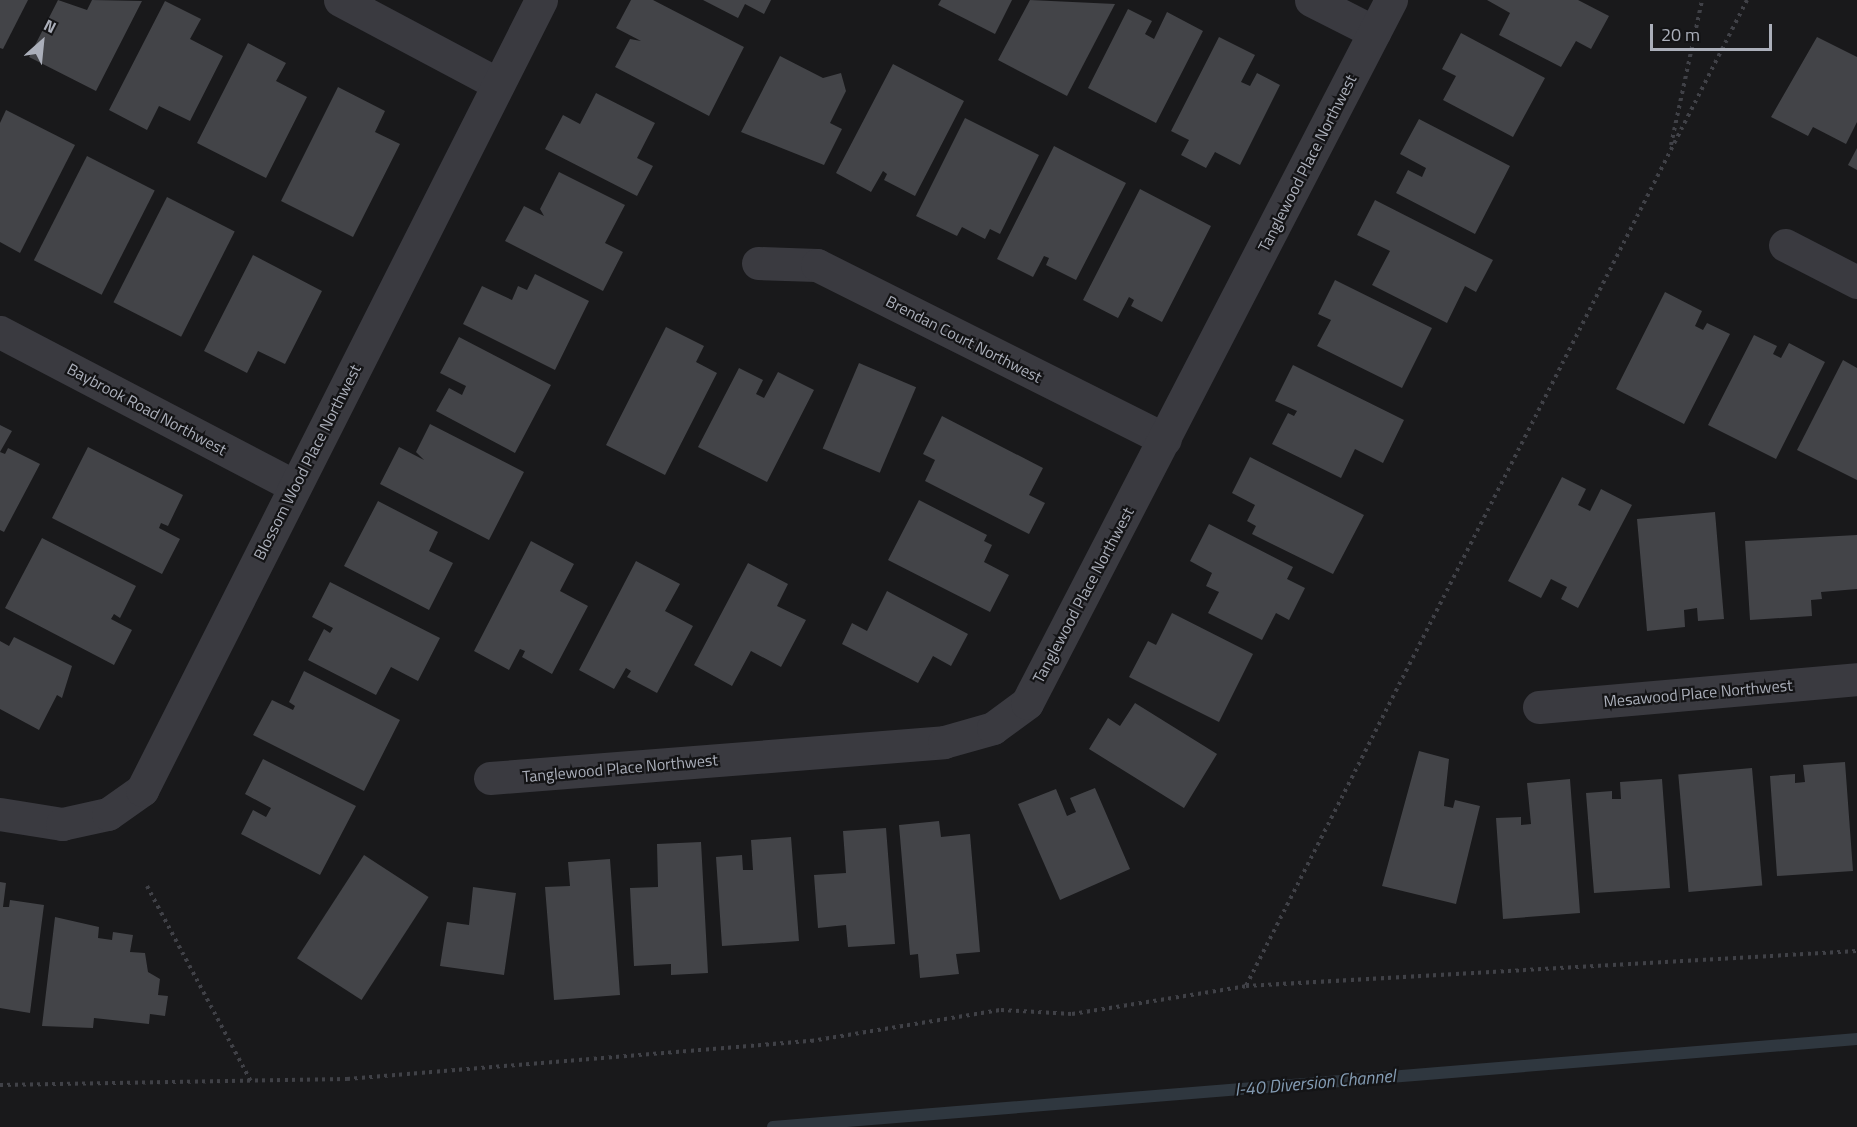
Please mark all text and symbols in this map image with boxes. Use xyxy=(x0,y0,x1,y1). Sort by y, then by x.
north arrow xyxy=(12,12,72,72)
scale bar xyxy=(1653,12,1774,50)
text: N xyxy=(40,13,61,39)
text: 20 m xyxy=(1661,21,1700,48)
street label: Tanglewood Place Northwest xyxy=(1254,71,1360,255)
street label: Brendan Court Northwest xyxy=(883,291,1045,387)
street label: Baybrook Road Northwest xyxy=(64,359,230,459)
street label: Blossom Wood Place Northwest xyxy=(249,361,365,563)
street label: Tanglewood Place Northwest xyxy=(1028,504,1138,686)
street label: Mesawood Place Northwest xyxy=(1603,675,1793,711)
street label: Tanglewood Place Northwest xyxy=(521,750,719,786)
water label: I-40 Diversion Channel xyxy=(1234,1065,1396,1101)

